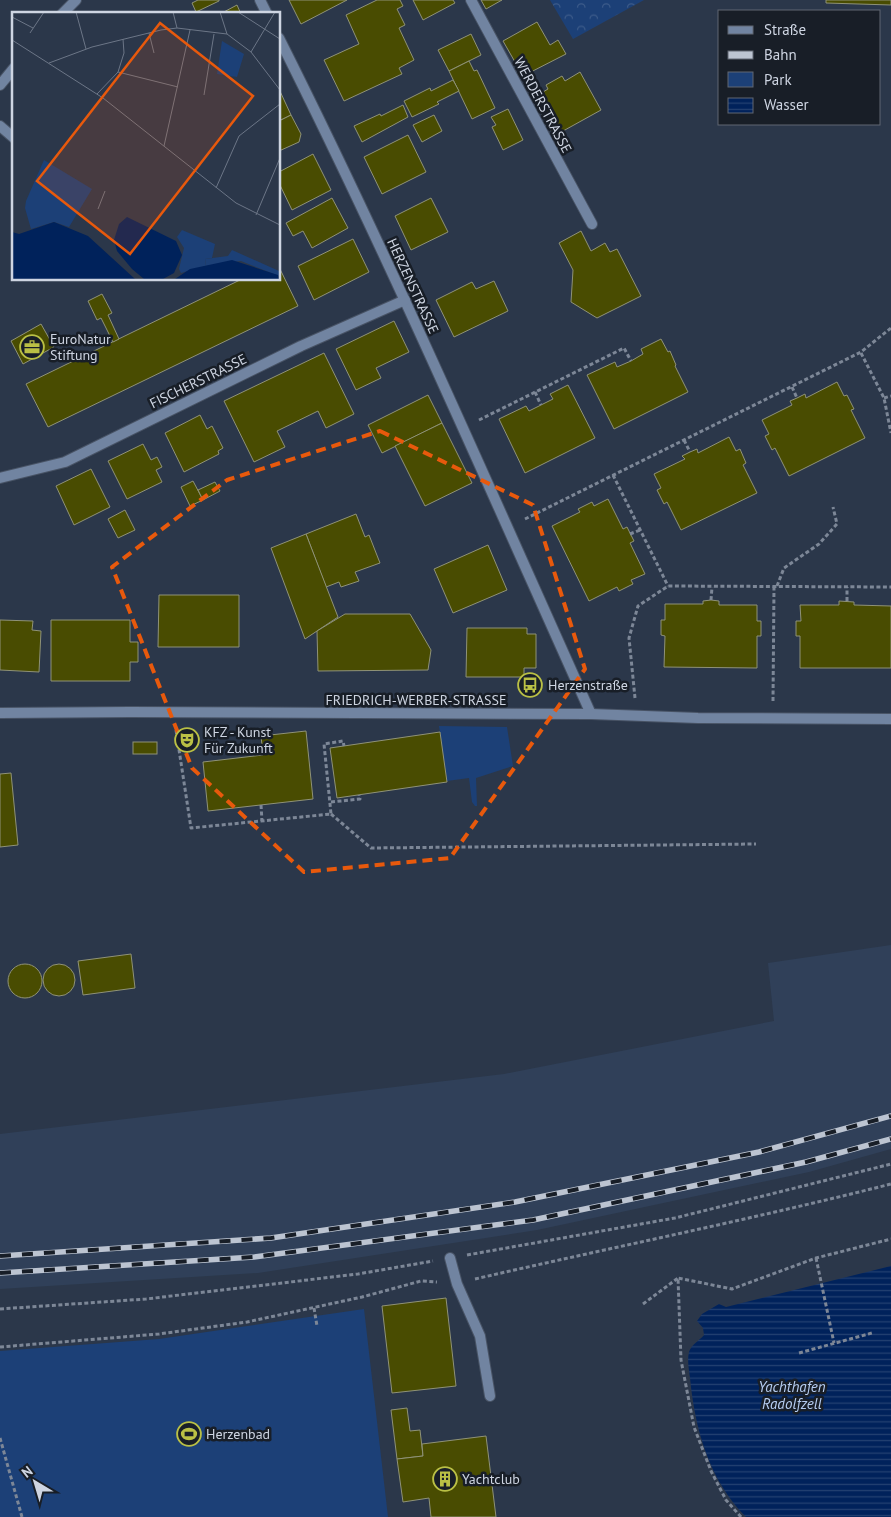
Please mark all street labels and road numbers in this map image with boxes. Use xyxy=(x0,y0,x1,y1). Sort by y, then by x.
street label: WERDERSTRASSE xyxy=(510,54,576,156)
street label: HERZENSTRASSE xyxy=(383,235,443,337)
street label: FISCHERSTRASSE xyxy=(147,350,249,412)
street label: FRIEDRICH-WERBER-STRASSE xyxy=(326,691,506,709)

